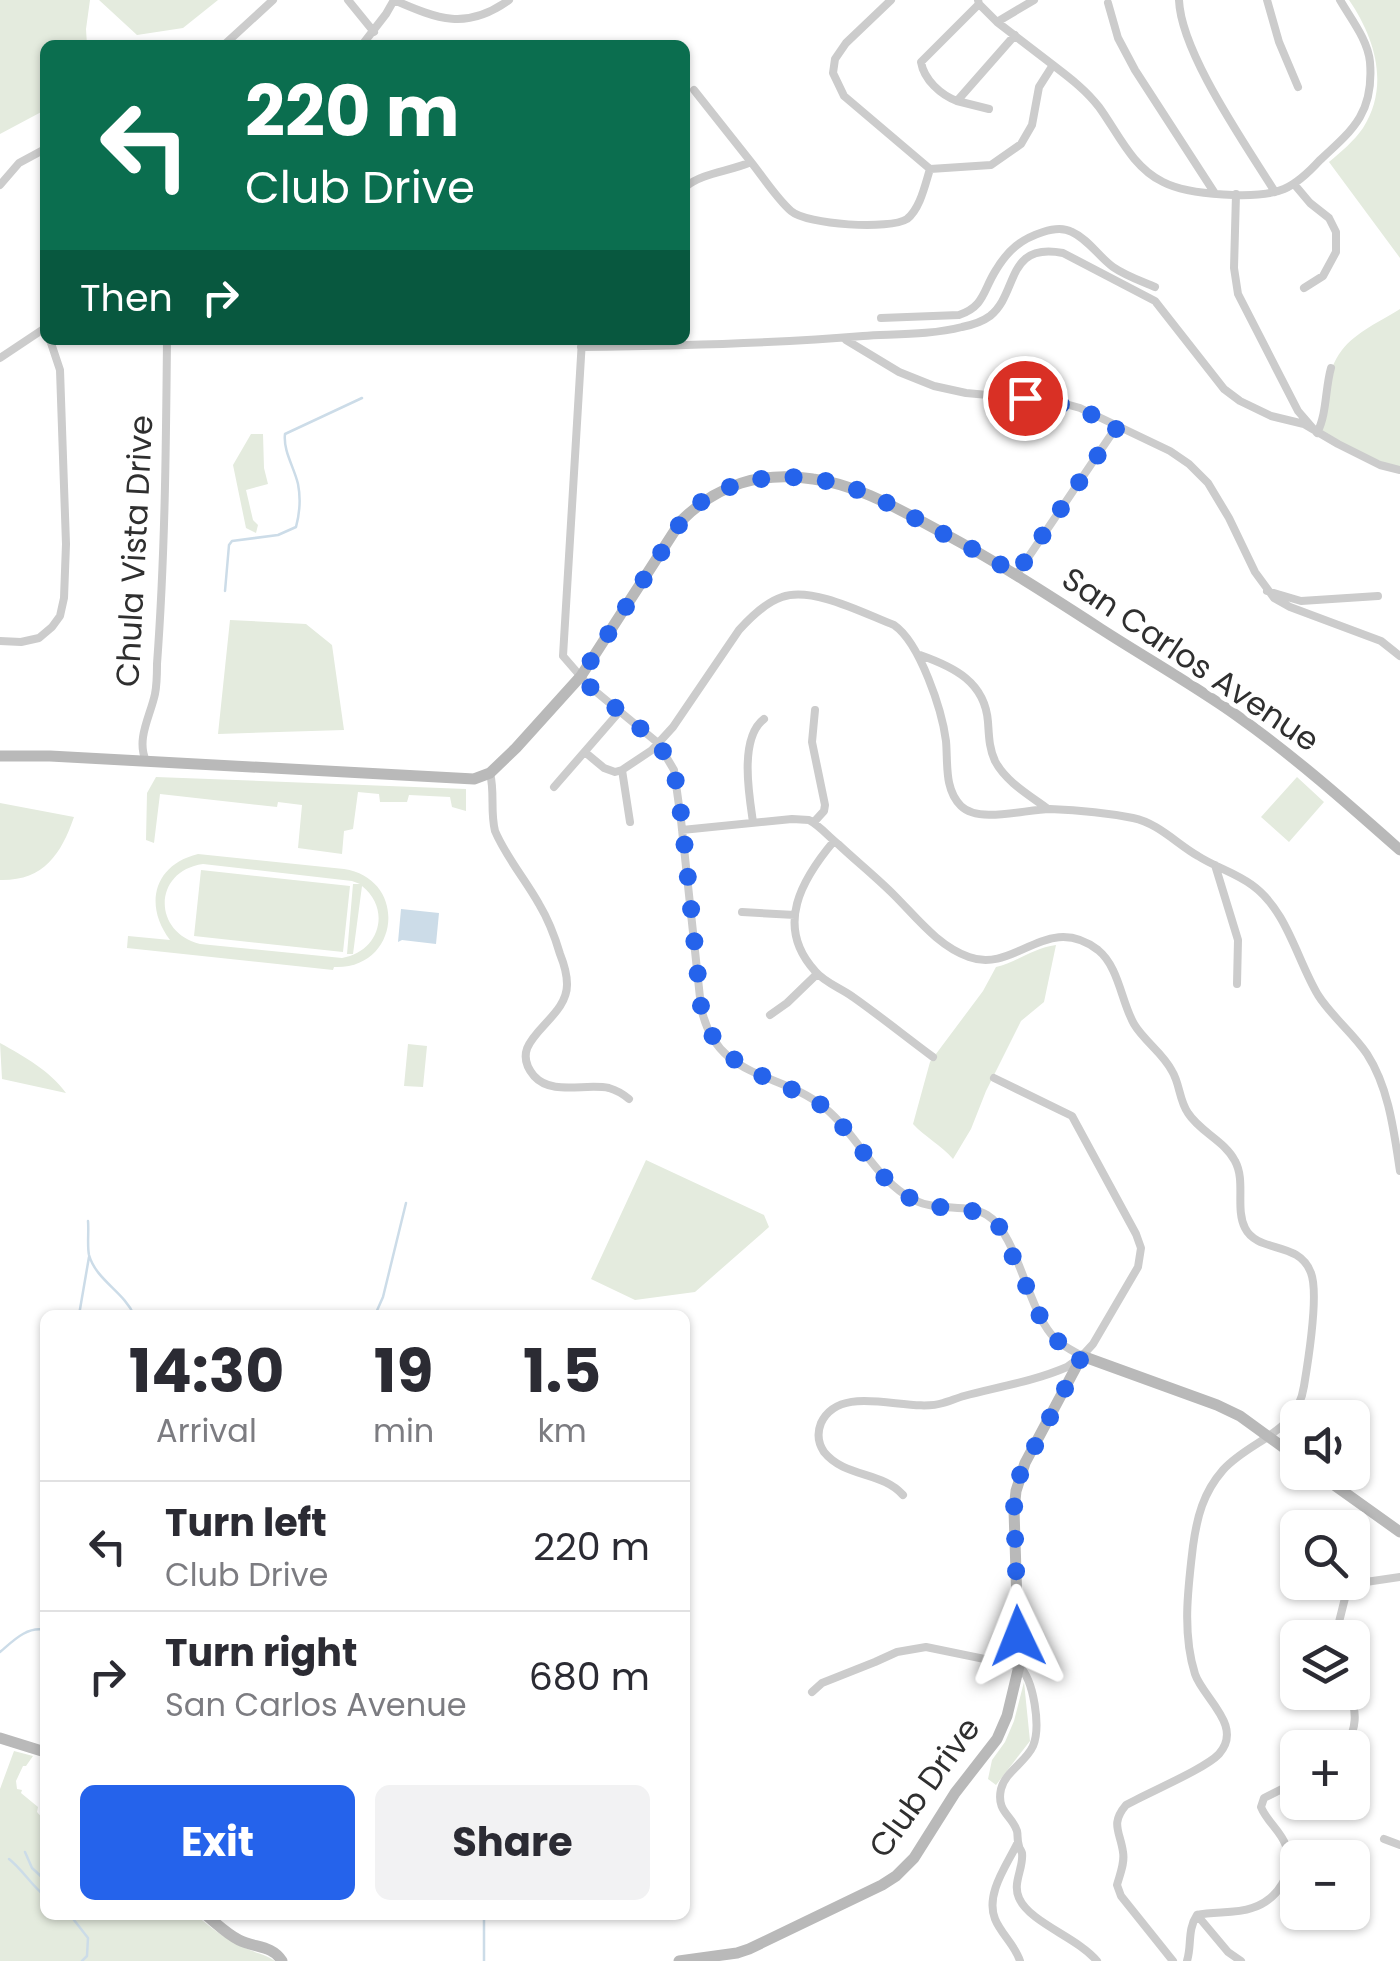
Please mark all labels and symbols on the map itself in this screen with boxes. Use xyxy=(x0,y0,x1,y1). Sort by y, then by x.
pin xyxy=(983,356,1068,441)
street label: Chula Vista Drive xyxy=(104,414,164,688)
street label: San Carlos Avenue xyxy=(1053,556,1329,762)
position arrow xyxy=(966,1584,1070,1688)
street label: Club Drive xyxy=(858,1708,990,1866)

